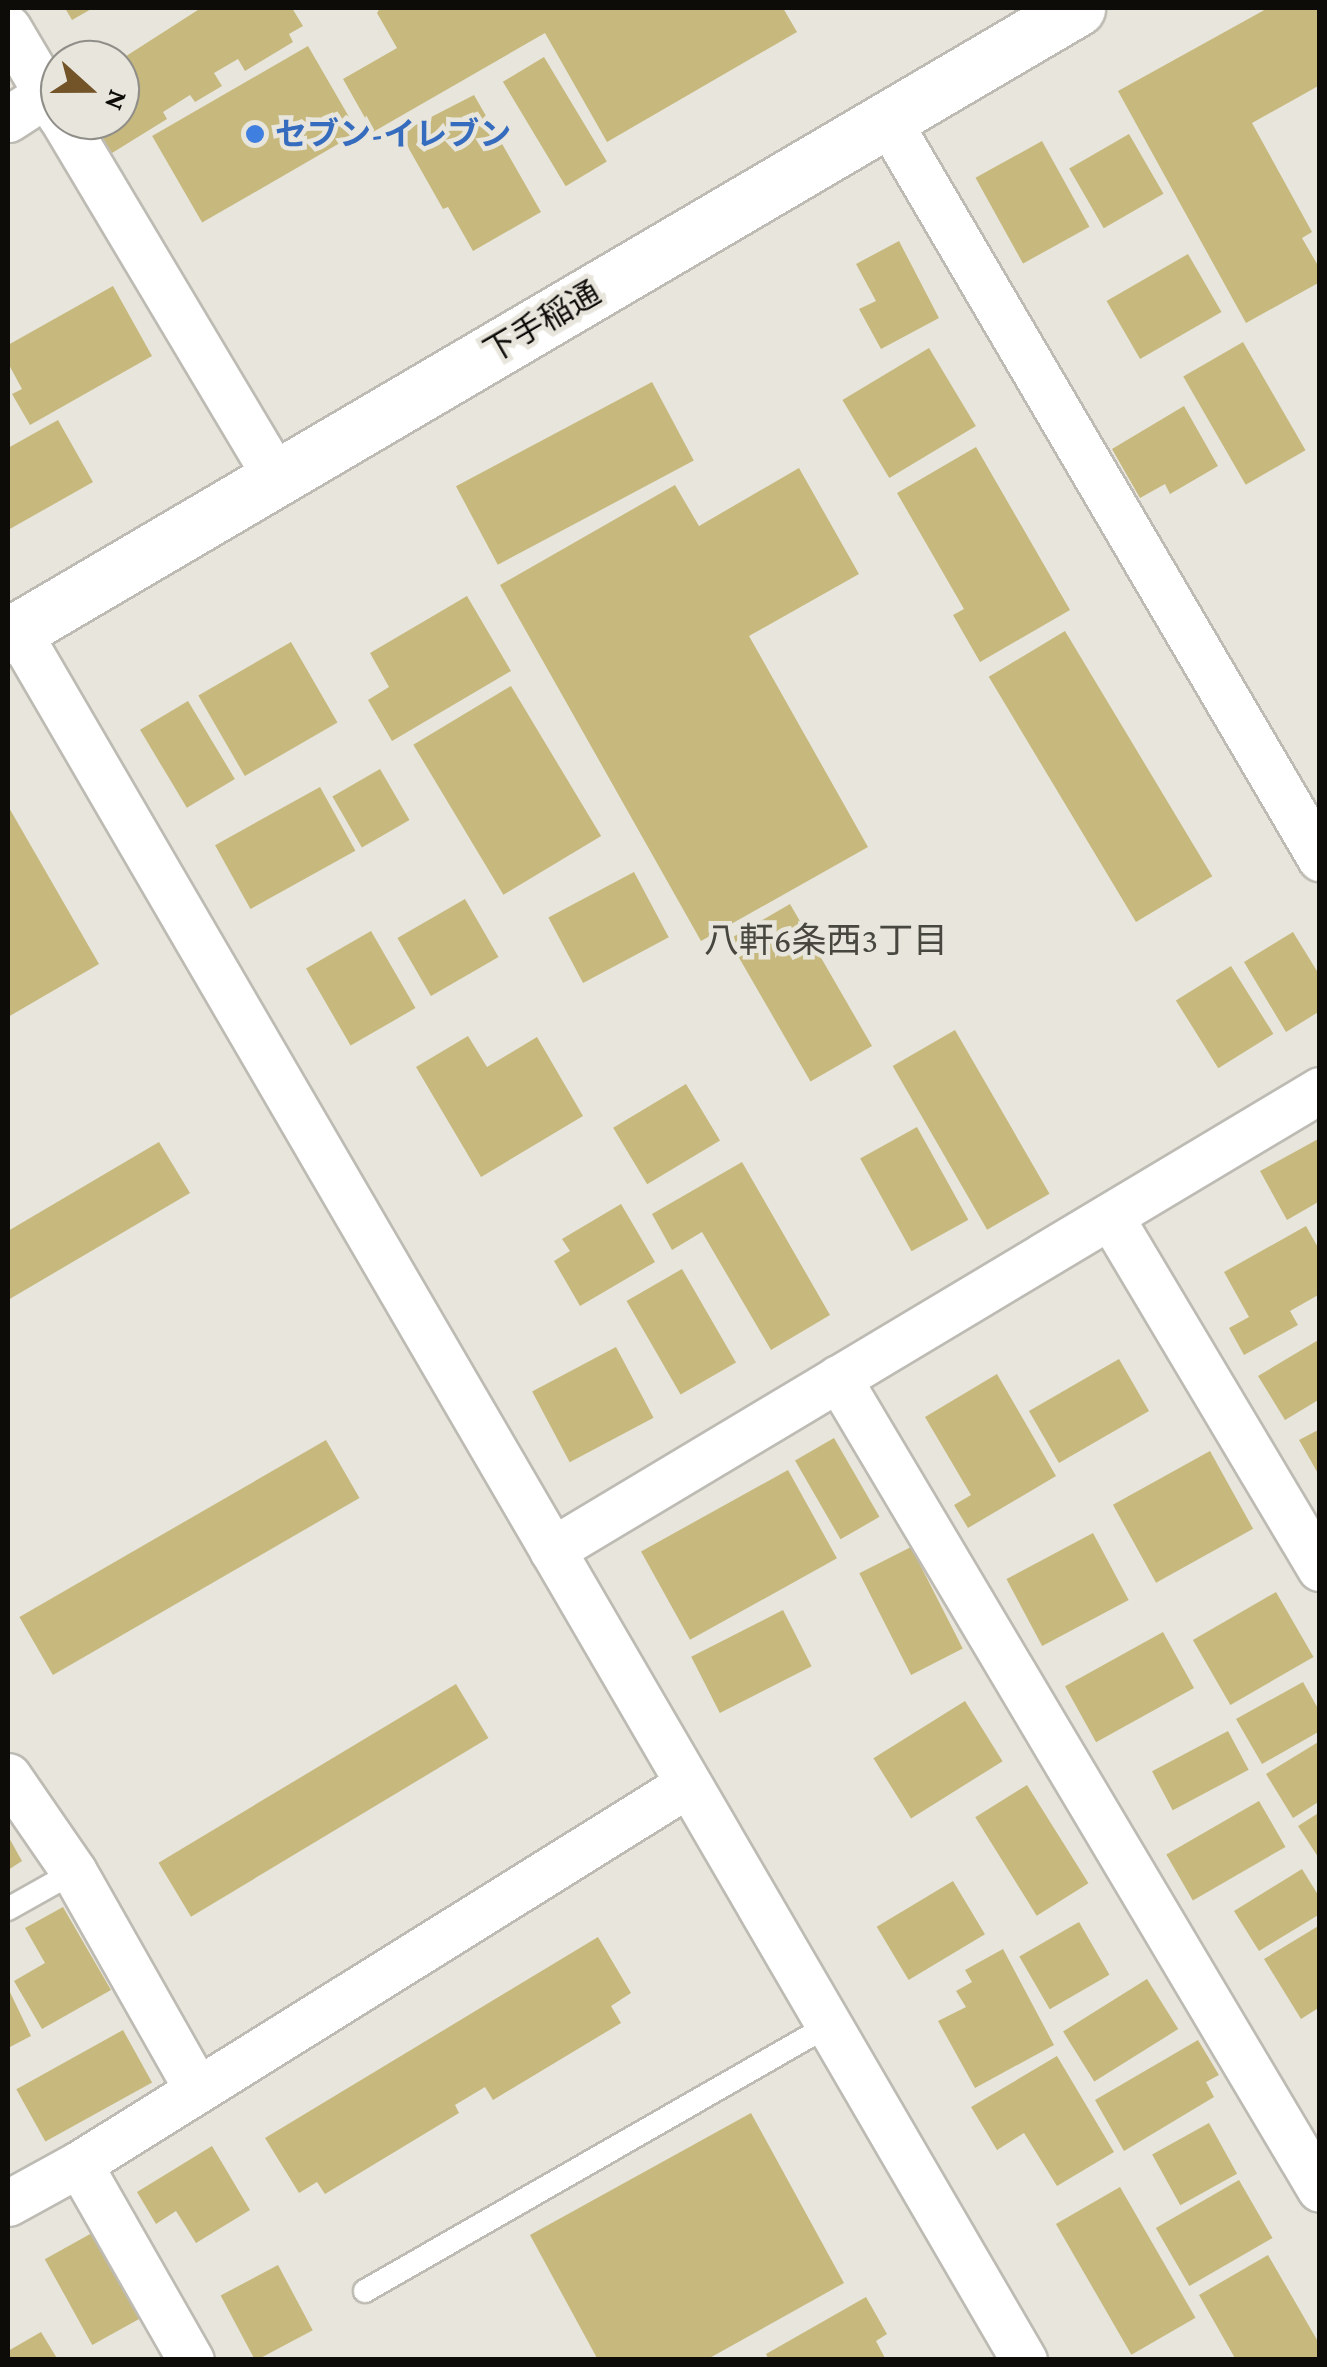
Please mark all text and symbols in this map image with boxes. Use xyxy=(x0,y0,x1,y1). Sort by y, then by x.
north arrow xyxy=(40,40,140,140)
text: N xyxy=(99,86,134,115)
place label: セブン-イレブン xyxy=(275,115,511,153)
marker: セブン-イレブン xyxy=(244,123,266,145)
street label: 下手稲通 xyxy=(477,273,607,371)
district label: 八軒6条西3丁目 xyxy=(704,920,948,962)

